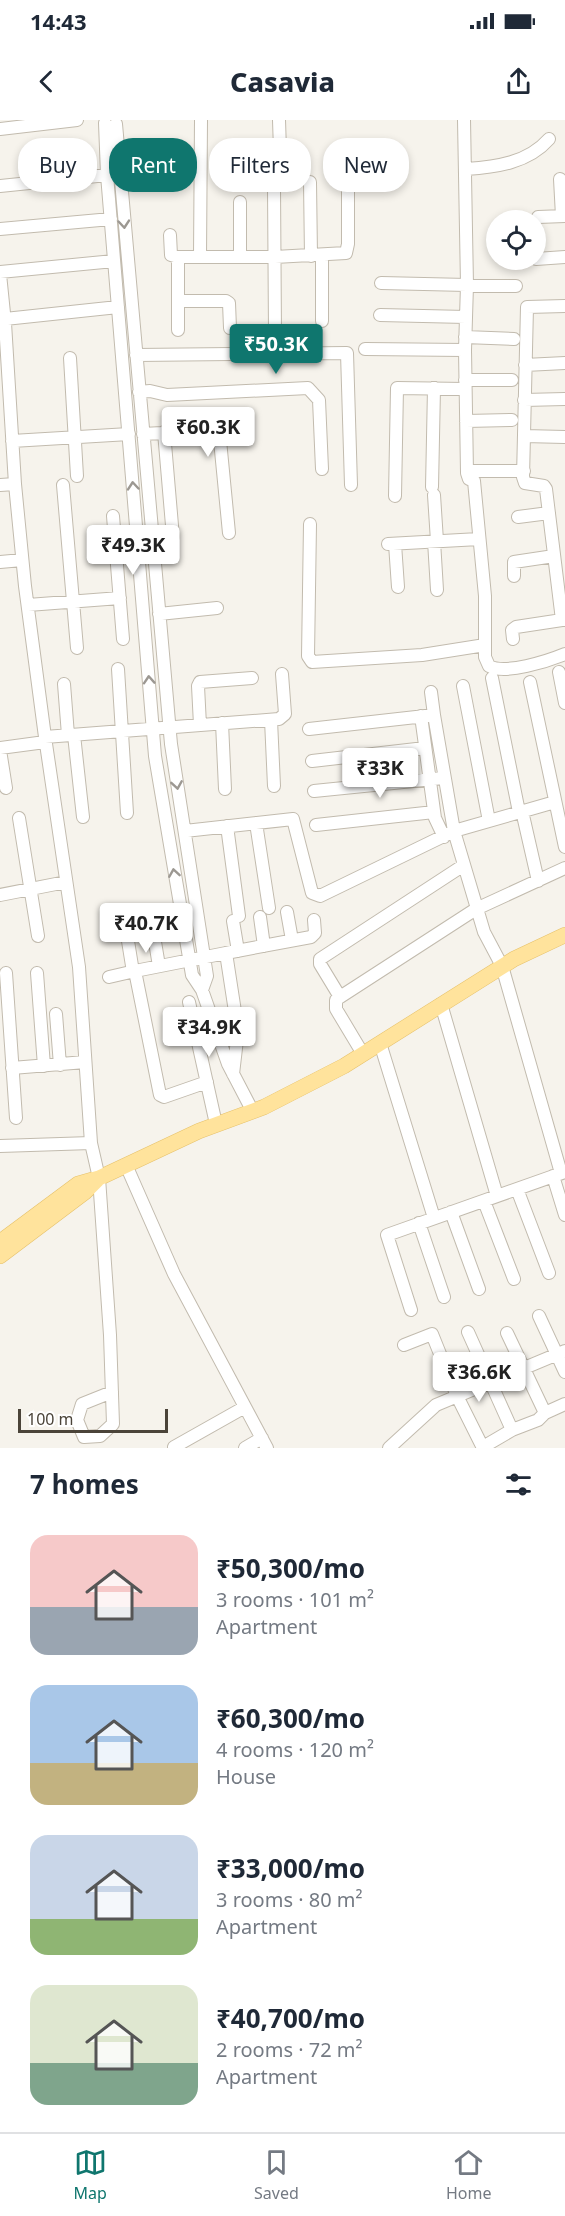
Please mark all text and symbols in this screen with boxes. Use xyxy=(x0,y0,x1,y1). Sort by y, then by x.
text: 14:43 xyxy=(30,6,87,36)
text: Casavia xyxy=(230,63,335,100)
icon: back xyxy=(30,65,63,98)
icon: share xyxy=(502,65,535,98)
chip: Buy xyxy=(18,138,97,192)
chip: Rent xyxy=(109,138,197,192)
chip: Filters xyxy=(209,138,311,192)
chip: New xyxy=(323,138,409,192)
map controls xyxy=(486,210,546,270)
button: locate xyxy=(486,210,546,270)
one-way arrow xyxy=(117,219,130,228)
pin: ₹50.3K xyxy=(227,324,325,375)
text: ₹50.3K xyxy=(244,330,308,357)
pin: ₹60.3K xyxy=(159,407,257,458)
text: ₹60.3K xyxy=(176,413,240,440)
one-way arrow xyxy=(127,481,140,490)
pin: ₹49.3K xyxy=(84,525,182,576)
text: ₹49.3K xyxy=(101,531,165,558)
one-way arrow xyxy=(143,675,156,684)
pin: ₹33K xyxy=(344,748,416,799)
text: ₹33K xyxy=(356,754,404,781)
one-way arrow xyxy=(171,780,183,790)
one-way arrow xyxy=(168,868,181,878)
pin: ₹40.7K xyxy=(97,903,195,954)
text: ₹40.7K xyxy=(114,909,178,936)
pin: ₹34.9K xyxy=(160,1007,258,1058)
text: ₹34.9K xyxy=(177,1013,241,1040)
pin: ₹36.6K xyxy=(430,1352,528,1403)
text: ₹36.6K xyxy=(447,1358,511,1385)
scale bar xyxy=(18,1406,168,1434)
text: 100 m xyxy=(27,1408,74,1430)
text: 7 homes xyxy=(30,1466,139,1502)
icon: filters xyxy=(502,1468,535,1501)
text: ₹50,300/mo xyxy=(216,1550,365,1586)
icon: home xyxy=(78,1559,150,1631)
text: 3 rooms · 101 m² xyxy=(216,1586,374,1613)
text: Apartment xyxy=(216,1613,317,1640)
text: ₹60,300/mo xyxy=(216,1700,365,1736)
icon: home xyxy=(78,1709,150,1781)
text: 4 rooms · 120 m² xyxy=(216,1736,374,1763)
text: House xyxy=(216,1763,276,1790)
text: ₹33,000/mo xyxy=(216,1850,365,1886)
icon: home xyxy=(78,1859,150,1931)
text: 3 rooms · 80 m² xyxy=(216,1886,363,1913)
text: Apartment xyxy=(216,1913,317,1940)
text: ₹40,700/mo xyxy=(216,2000,365,2036)
icon: home xyxy=(78,2009,150,2081)
text: 2 rooms · 72 m² xyxy=(216,2036,363,2063)
text: Apartment xyxy=(216,2063,317,2090)
tab: Map xyxy=(74,2146,107,2204)
tab: Saved xyxy=(254,2146,299,2204)
tab: Home xyxy=(446,2146,491,2204)

